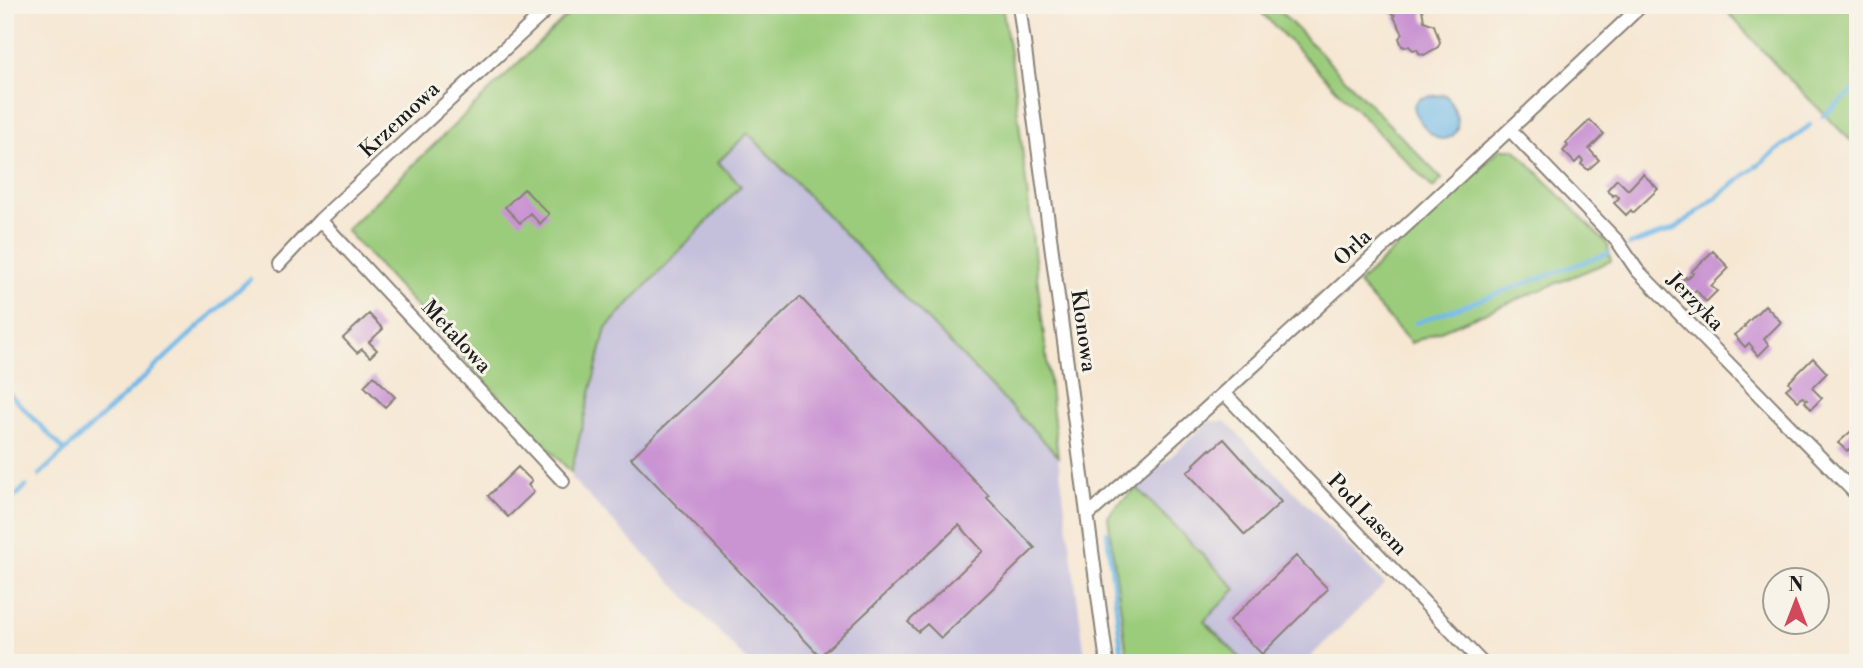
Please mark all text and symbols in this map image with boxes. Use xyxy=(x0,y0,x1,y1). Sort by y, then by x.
street label: Krzemowa xyxy=(355,76,446,164)
street label: Orla xyxy=(1329,224,1377,272)
street label: Jerzyka xyxy=(1660,267,1729,337)
street label: Klonowa xyxy=(1064,288,1102,374)
street label: Metalowa xyxy=(416,295,497,379)
street label: Pod Lasem xyxy=(1322,469,1412,561)
north arrow xyxy=(1762,566,1832,636)
text: N xyxy=(1788,573,1804,597)

